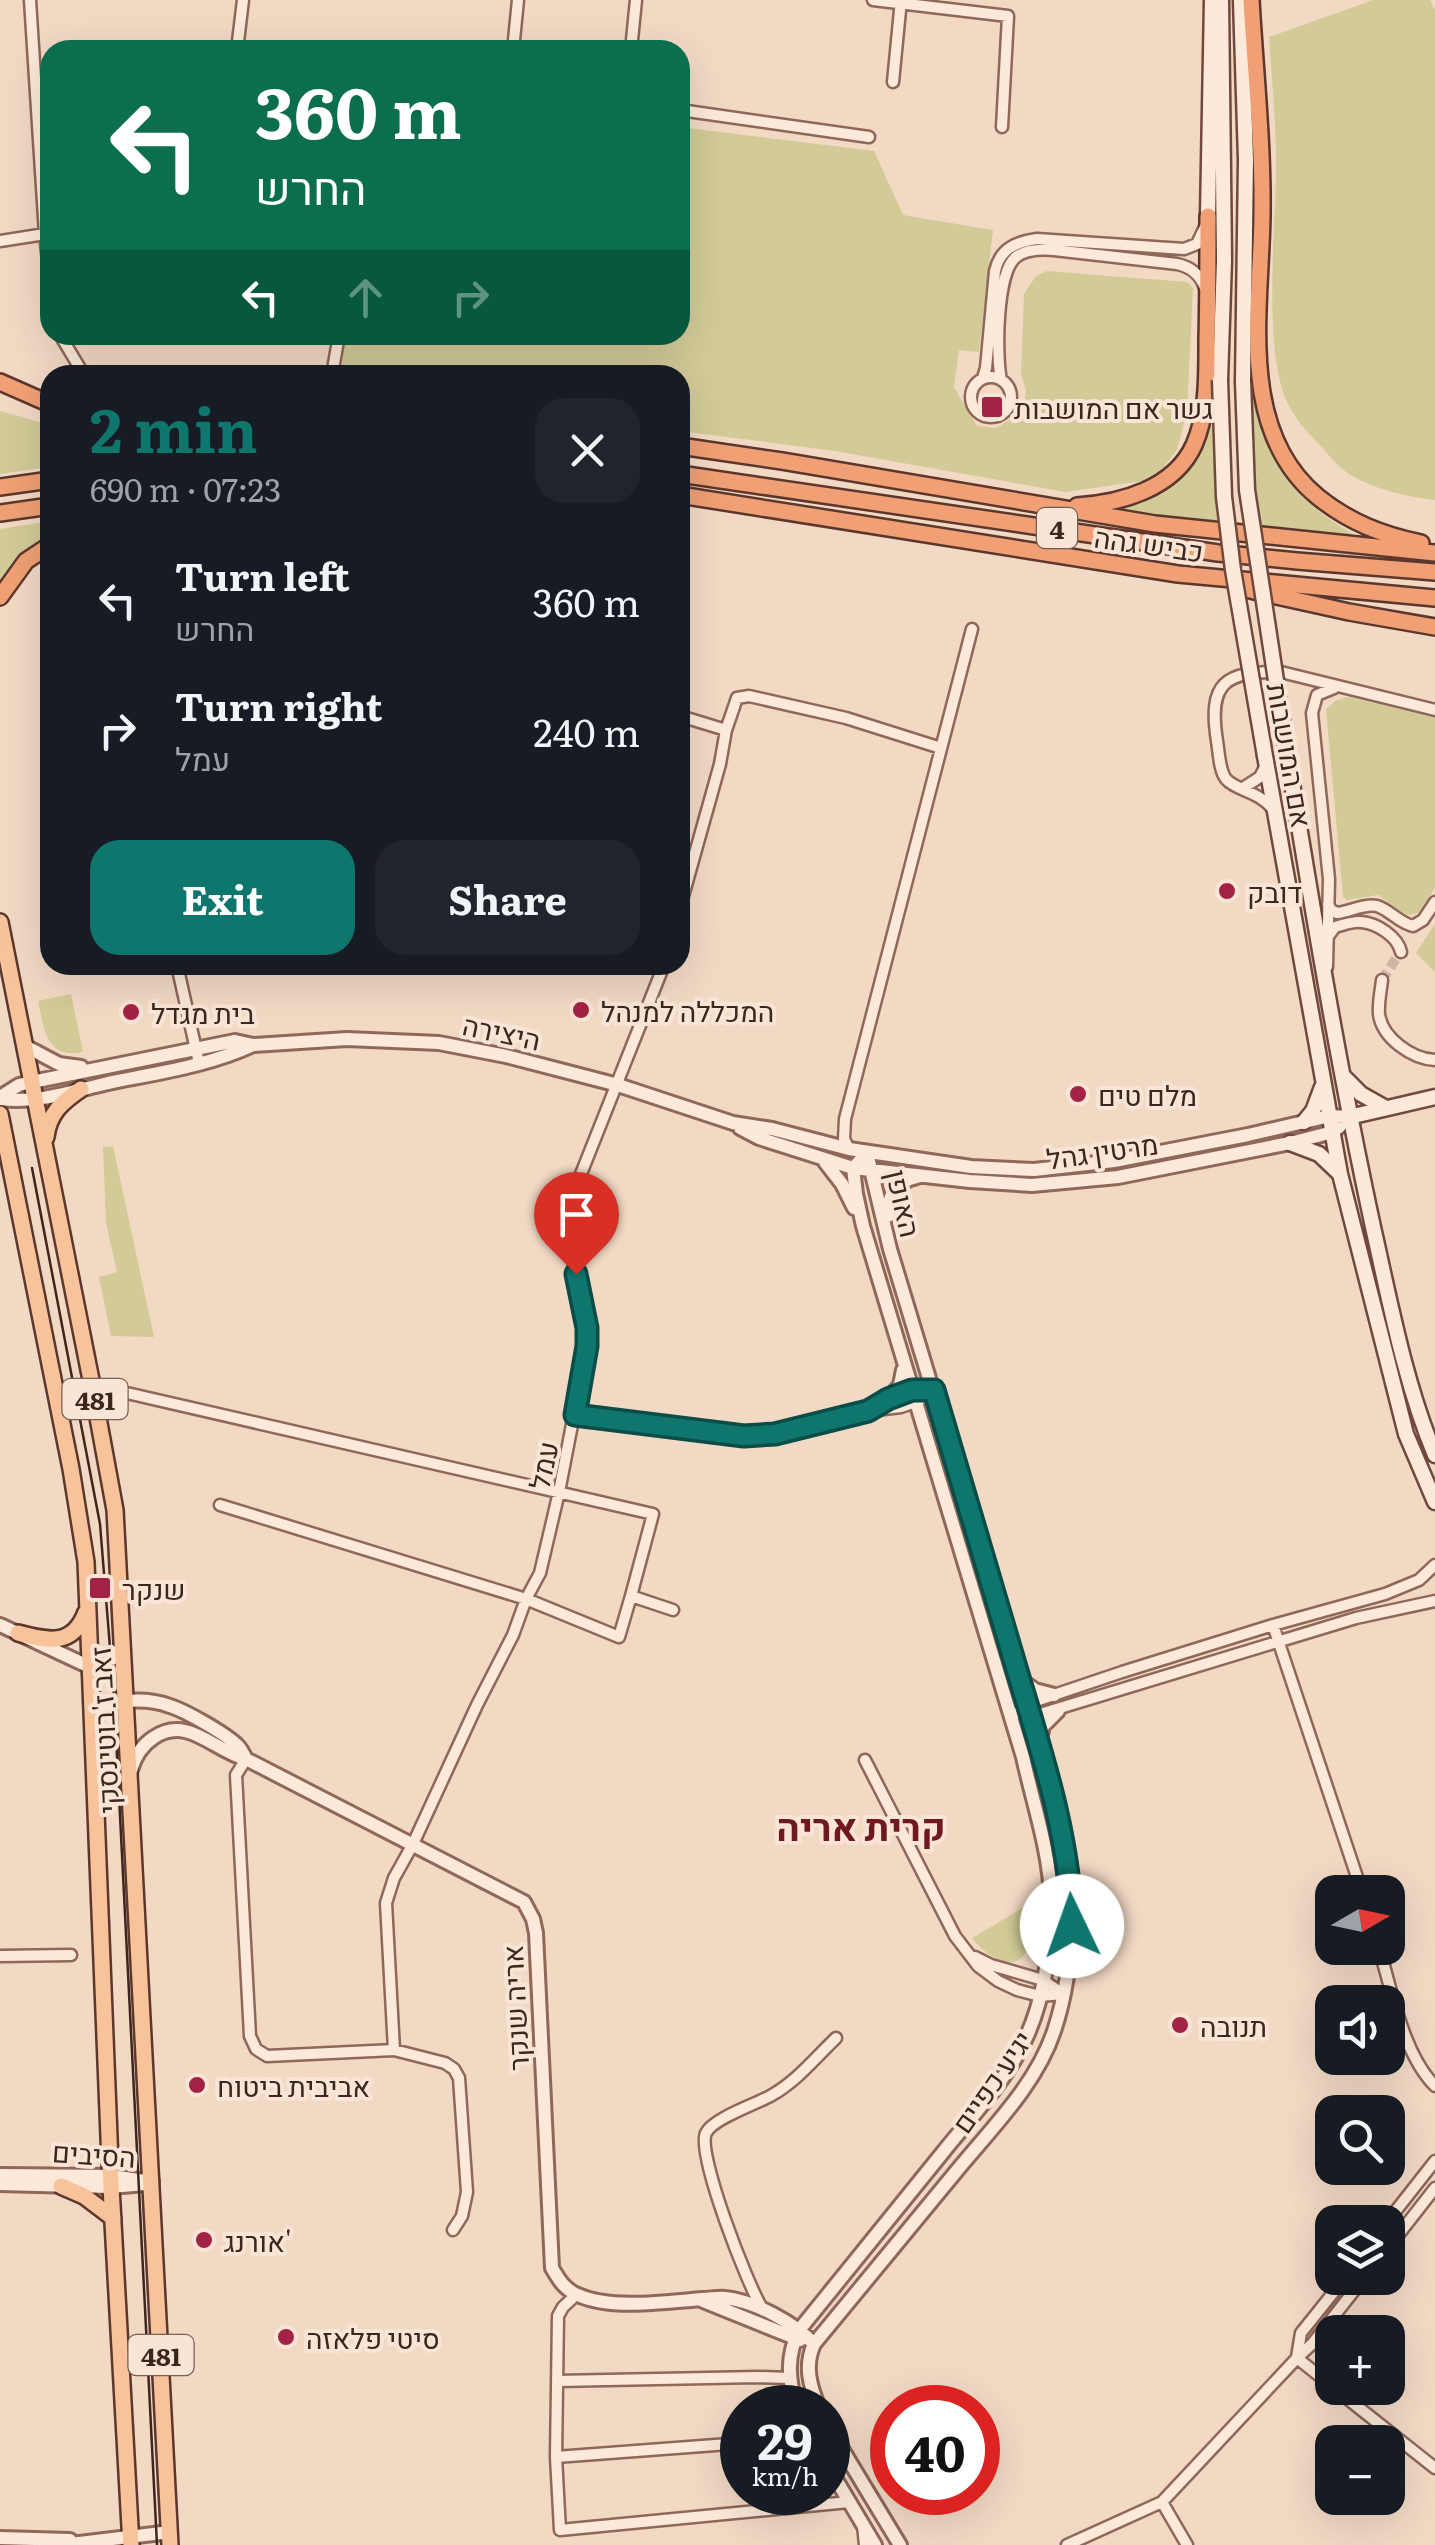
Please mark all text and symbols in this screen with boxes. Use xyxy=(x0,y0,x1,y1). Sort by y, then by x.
text: 360 m xyxy=(255,57,462,161)
icon: left xyxy=(90,80,220,210)
text: החרש xyxy=(255,152,367,219)
icon: left xyxy=(233,270,288,325)
icon: ahead xyxy=(338,270,393,325)
icon: right xyxy=(443,270,498,325)
text: 2 min xyxy=(90,382,258,471)
place label: גשר אם המושבות xyxy=(1014,386,1213,428)
marker: גשר אם המושבות xyxy=(979,394,1005,420)
button: close xyxy=(535,398,640,503)
text: 690 m · 07:23 xyxy=(90,464,281,512)
road number: 4 xyxy=(1037,508,1077,548)
street label: כביש גהה xyxy=(1092,515,1206,571)
text: Turn left xyxy=(175,546,350,603)
text: 360 m xyxy=(533,572,640,629)
icon: left xyxy=(90,573,145,628)
text: החרש xyxy=(175,603,254,651)
text: Turn right xyxy=(175,676,382,733)
street label: אם המושבות xyxy=(1258,679,1324,831)
text: 240 m xyxy=(533,702,640,759)
icon: right xyxy=(90,703,145,758)
text: עמל xyxy=(175,733,230,781)
button: Exit xyxy=(90,840,355,955)
button: Share xyxy=(375,840,640,955)
place label: דובק xyxy=(1247,870,1302,912)
marker: דובק xyxy=(1216,880,1238,902)
place label: המכללה למנהל xyxy=(601,989,774,1031)
place label: בית מגדל xyxy=(151,991,255,1033)
marker: המכללה למנהל xyxy=(570,999,592,1021)
marker: בית מגדל xyxy=(120,1001,142,1023)
street label: היצירה xyxy=(459,1002,545,1060)
place label: מלם טים xyxy=(1098,1073,1197,1115)
marker: מלם טים xyxy=(1067,1083,1089,1105)
street label: מרטין גהל xyxy=(1043,1121,1161,1179)
street label: האופן xyxy=(877,1165,933,1241)
pin xyxy=(534,1172,619,1275)
icon: arrive xyxy=(549,1187,604,1242)
road number: 481 xyxy=(62,1379,128,1419)
street label: עמל xyxy=(516,1437,568,1493)
place label: שנקר xyxy=(122,1567,186,1609)
marker: שנקר xyxy=(87,1575,113,1601)
street label: זאב ז'בוטינסקי xyxy=(78,1645,128,1815)
district label: קרית אריה xyxy=(776,1796,946,1853)
position arrow xyxy=(1020,1874,1124,1978)
north arrow xyxy=(1315,1875,1405,1965)
map controls xyxy=(1315,1875,1405,2515)
street label: אריה שנקר xyxy=(490,1944,538,2072)
button: sound xyxy=(1315,1985,1405,2075)
place label: תנובה xyxy=(1200,2004,1267,2046)
marker: תנובה xyxy=(1169,2014,1191,2036)
street label: יגיע כפיים xyxy=(940,2021,1042,2141)
place label: אביבית ביטוח xyxy=(217,2064,370,2106)
marker: אביבית ביטוח xyxy=(186,2074,208,2096)
button: search xyxy=(1315,2095,1405,2185)
street label: הסיבים xyxy=(51,2129,137,2177)
button: layers xyxy=(1315,2205,1405,2295)
place label: אורנג' xyxy=(224,2219,292,2261)
marker: אורנג' xyxy=(193,2229,215,2251)
button: + xyxy=(1315,2315,1405,2405)
place label: סיטי פלאזה xyxy=(306,2316,440,2358)
marker: סיטי פלאזה xyxy=(275,2326,297,2348)
road number: 481 xyxy=(128,2335,194,2375)
speed limit sign: 40 xyxy=(870,2385,1000,2515)
text: 29 xyxy=(757,2401,813,2475)
button: − xyxy=(1315,2425,1405,2515)
text: km/h xyxy=(752,2457,818,2494)

